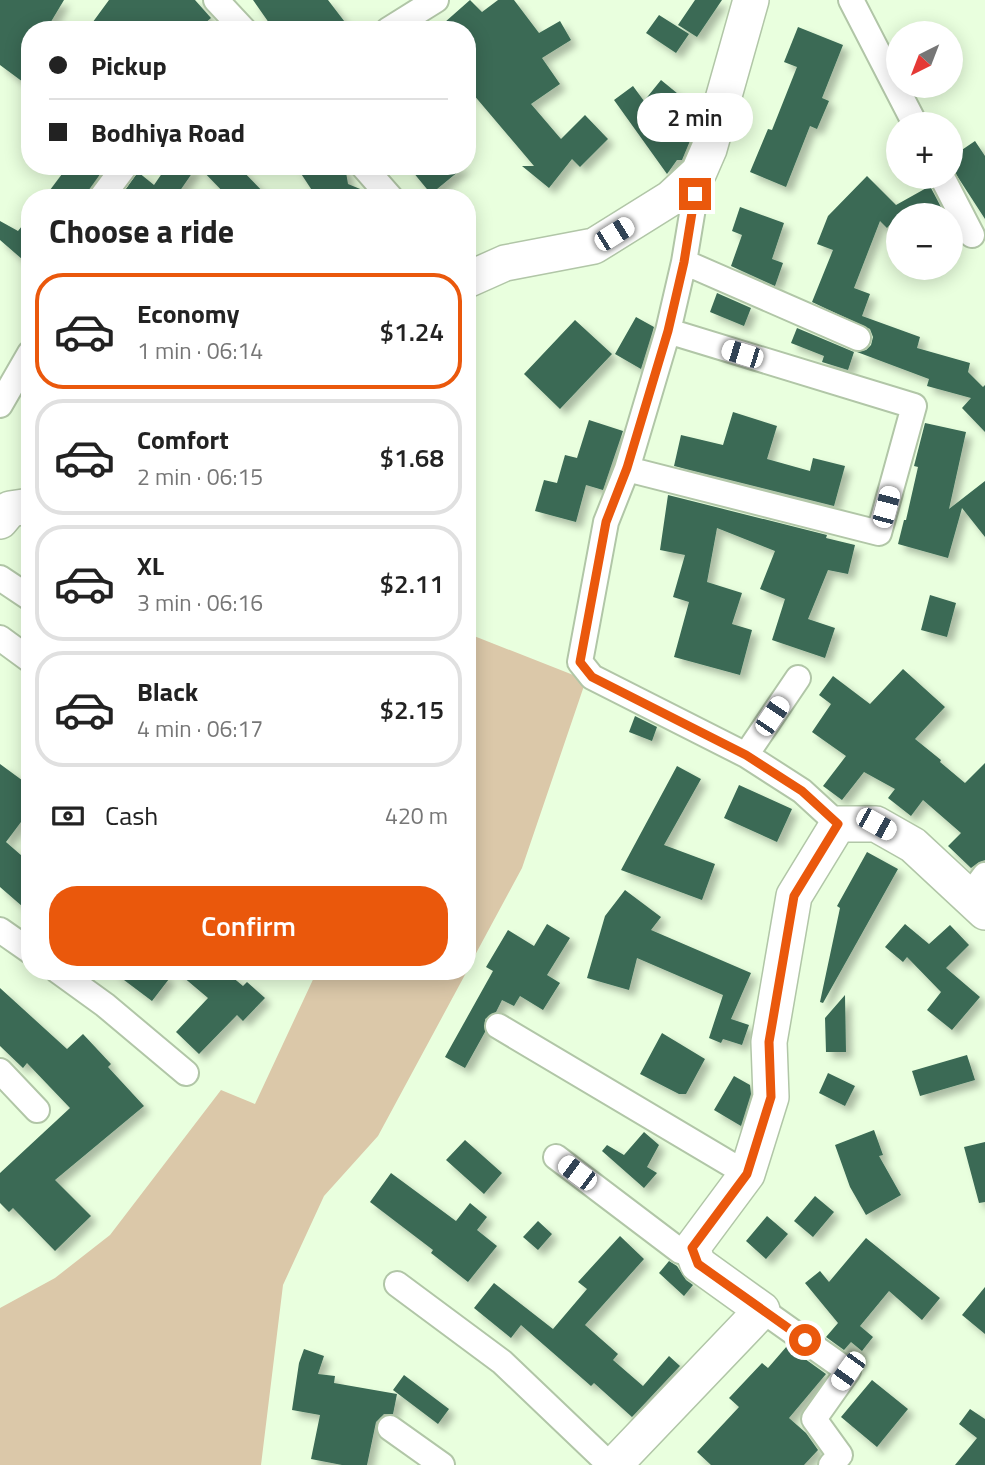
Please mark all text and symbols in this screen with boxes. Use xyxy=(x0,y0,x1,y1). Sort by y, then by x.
north arrow xyxy=(886,21,962,98)
map controls xyxy=(886,21,963,280)
text: Pickup xyxy=(91,46,167,85)
callout: 2 min xyxy=(637,92,753,142)
text: 2 min xyxy=(667,100,723,135)
button: + xyxy=(886,112,963,189)
text: Bodhiya Road xyxy=(91,113,245,152)
route end xyxy=(679,178,711,210)
button: − xyxy=(886,203,963,280)
text: Choose a ride xyxy=(49,207,234,255)
car xyxy=(591,214,638,254)
text: Economy xyxy=(137,294,239,333)
icon: car xyxy=(53,300,116,363)
text: $1.24 xyxy=(380,312,444,351)
text: 1 min · 06:14 xyxy=(137,333,263,368)
car xyxy=(719,338,766,370)
text: Comfort xyxy=(137,420,229,459)
icon: car xyxy=(53,426,116,489)
text: $1.68 xyxy=(380,438,444,477)
text: 2 min · 06:15 xyxy=(137,459,263,494)
car xyxy=(871,484,902,530)
text: XL xyxy=(137,546,164,585)
icon: car xyxy=(53,552,116,615)
text: $2.11 xyxy=(380,564,444,603)
text: 3 min · 06:16 xyxy=(137,585,263,620)
text: Black xyxy=(137,672,198,711)
icon: car xyxy=(53,678,116,741)
text: $2.15 xyxy=(380,690,444,729)
car xyxy=(752,693,793,739)
text: 4 min · 06:17 xyxy=(137,711,263,746)
text: Cash xyxy=(105,796,158,835)
icon: cash xyxy=(49,797,87,835)
text: 420 m xyxy=(385,798,448,833)
car xyxy=(853,805,900,843)
button: Confirm xyxy=(49,886,448,966)
car xyxy=(554,1152,601,1194)
route start xyxy=(789,1324,821,1356)
car xyxy=(828,1348,869,1394)

